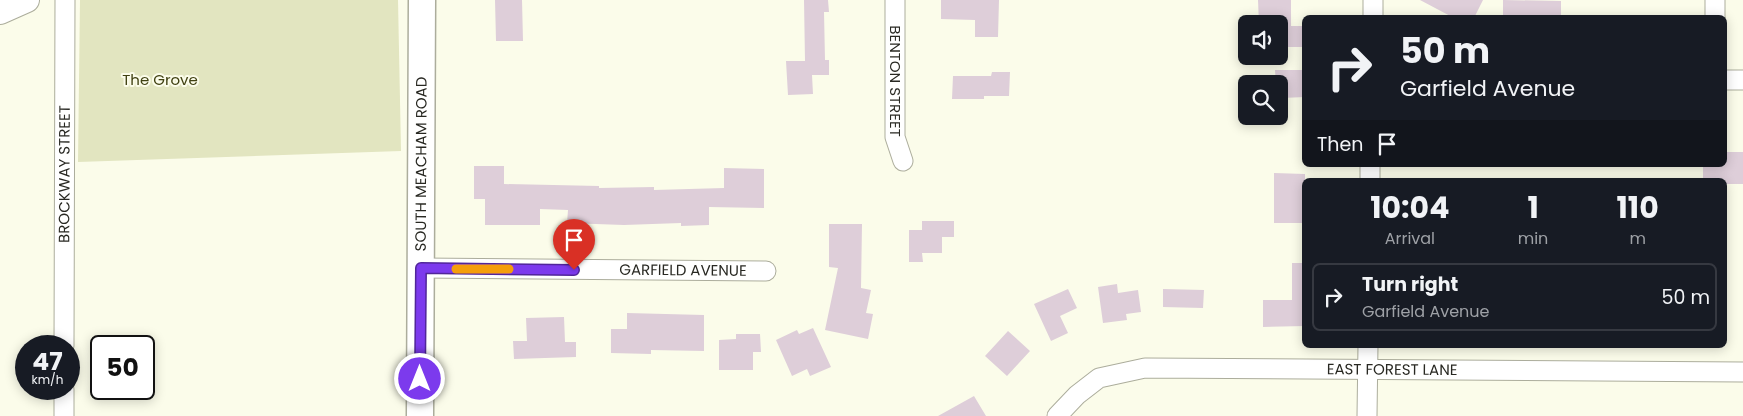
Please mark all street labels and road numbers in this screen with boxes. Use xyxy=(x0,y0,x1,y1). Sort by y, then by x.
street label: BENTON STREET xyxy=(885,25,906,137)
street label: SOUTH MEACHAM ROAD xyxy=(410,77,432,251)
street label: BROCKWAY STREET xyxy=(53,105,75,243)
street label: GARFIELD AVENUE xyxy=(619,259,747,281)
street label: EAST FOREST LANE xyxy=(1327,358,1458,380)

